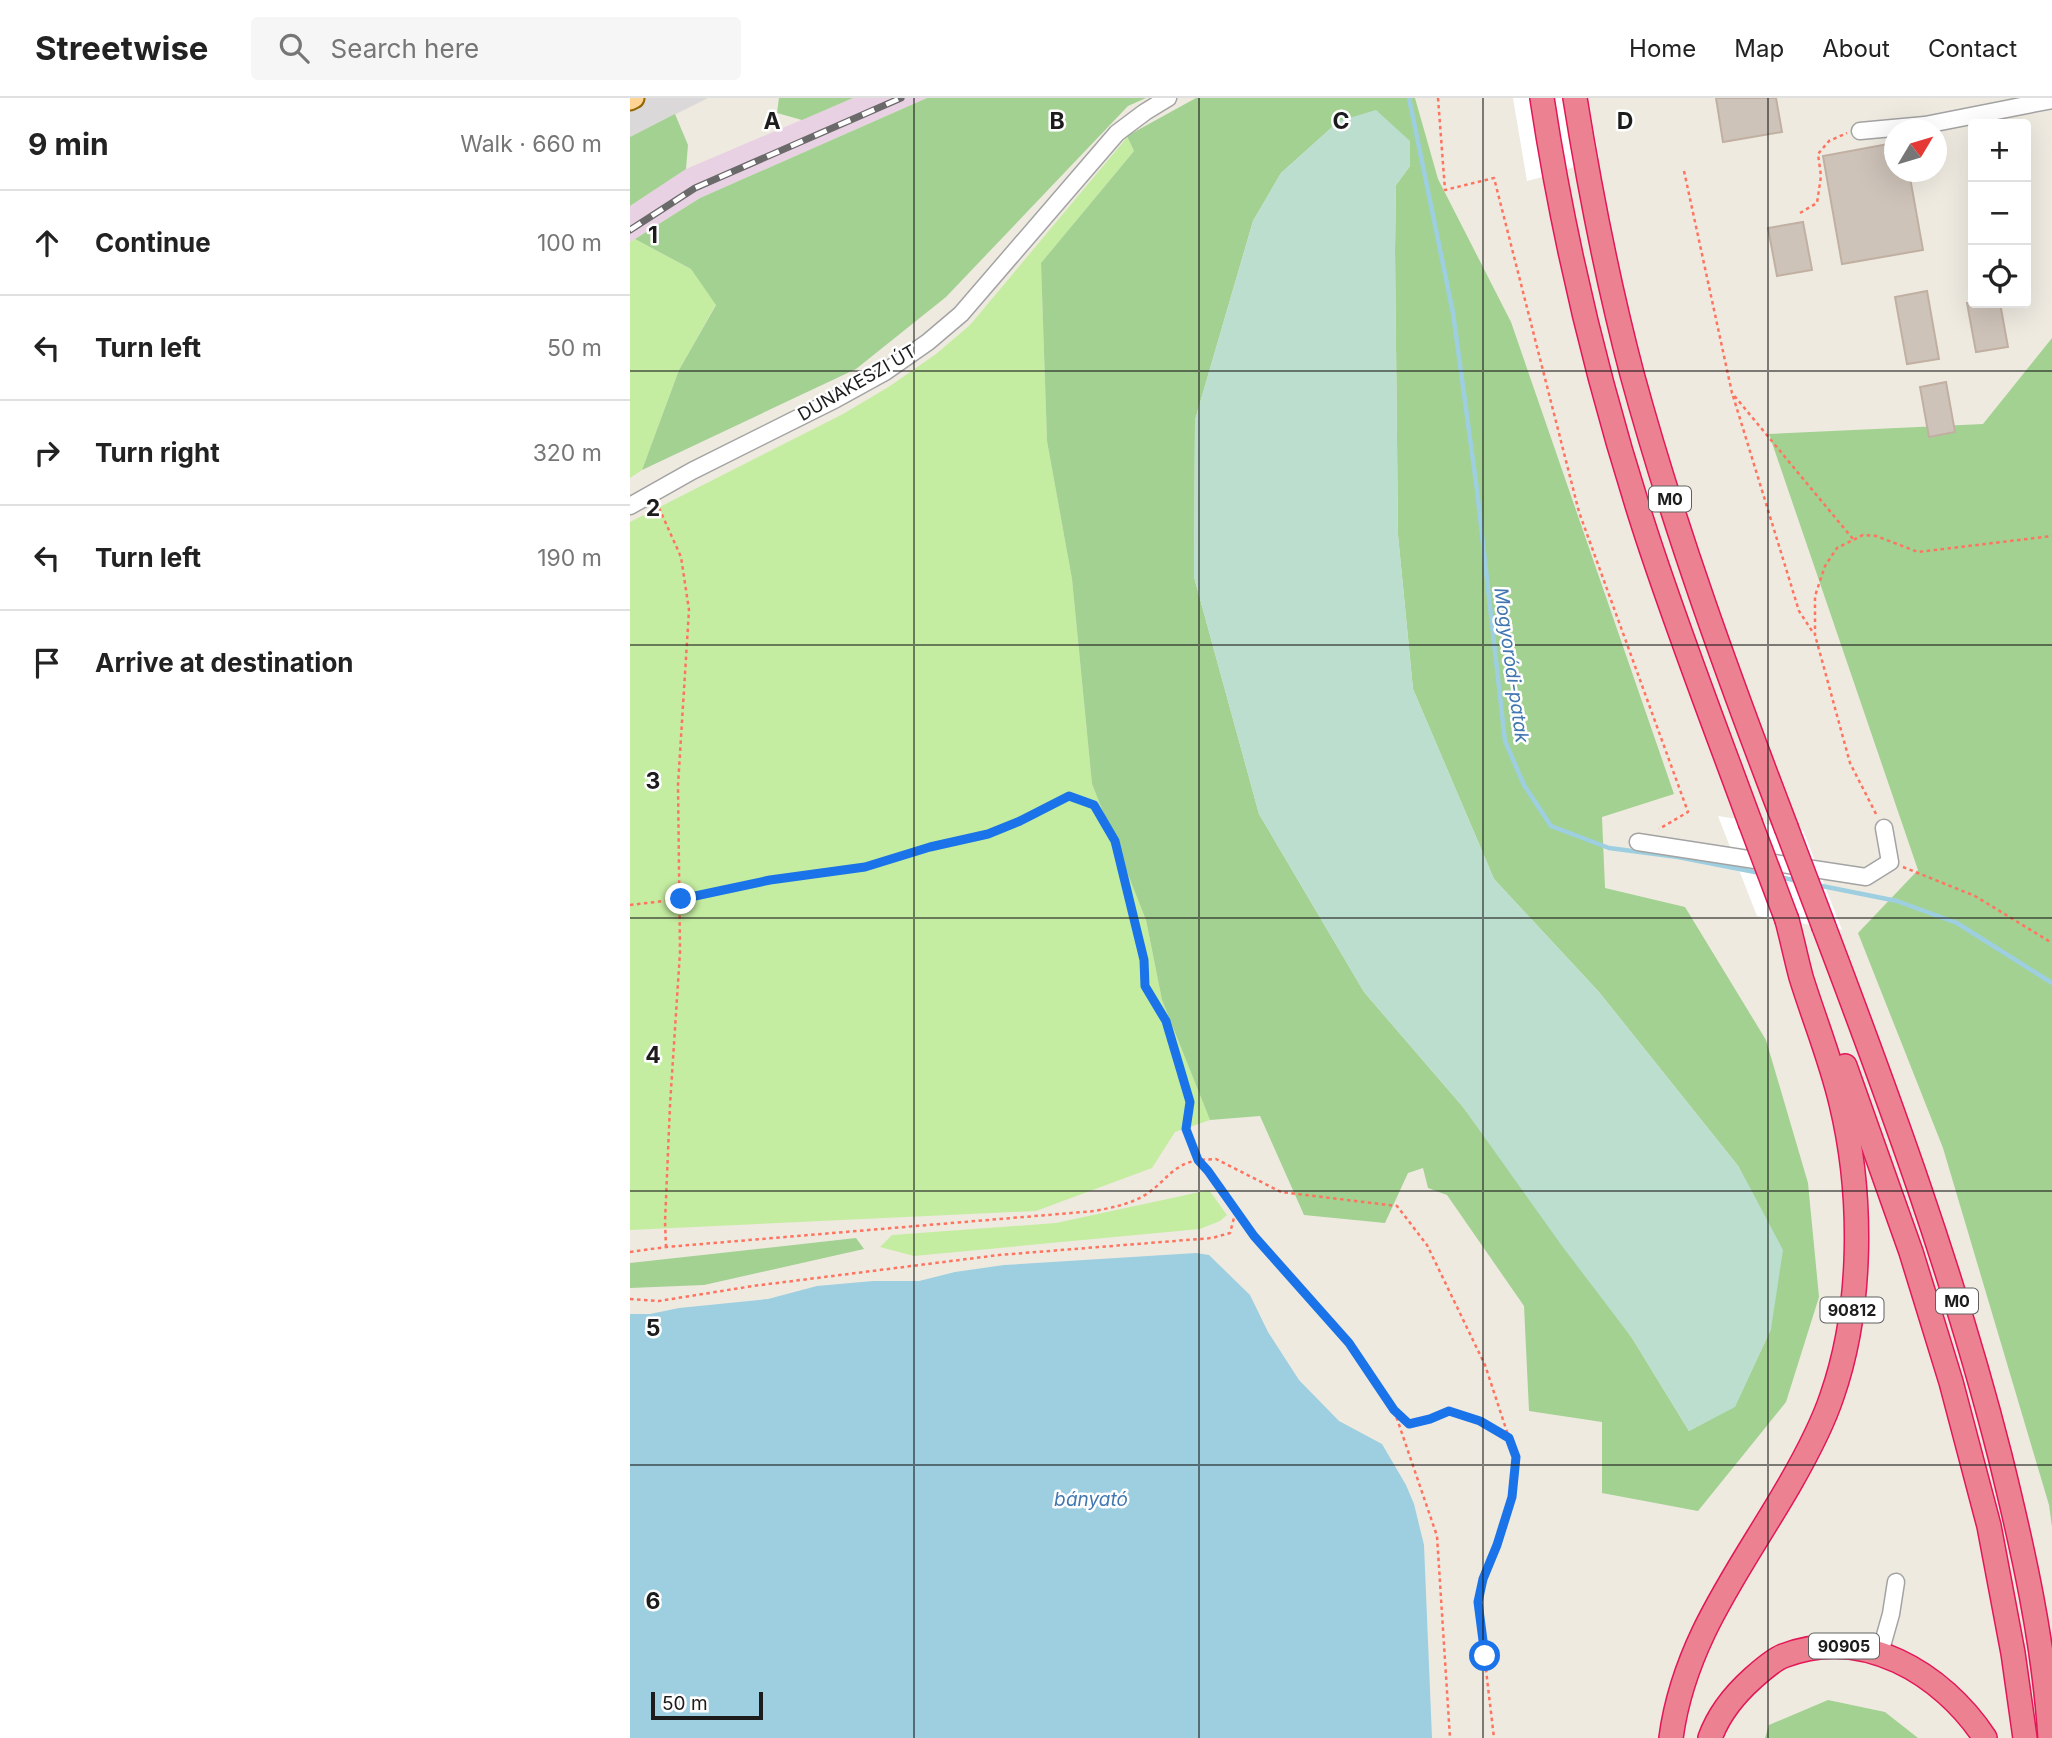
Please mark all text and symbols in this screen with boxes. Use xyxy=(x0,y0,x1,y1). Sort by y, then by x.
search box xyxy=(251,17,741,80)
text: Streetwise xyxy=(35,28,209,68)
icon: search xyxy=(275,29,313,67)
text: Search here xyxy=(331,33,479,64)
text: Home xyxy=(1629,34,1696,63)
text: Map xyxy=(1734,34,1784,63)
text: About xyxy=(1822,34,1890,63)
text: Contact xyxy=(1928,34,2017,63)
text: A xyxy=(763,107,781,135)
text: B xyxy=(1049,107,1065,135)
text: C xyxy=(1332,107,1350,135)
text: D xyxy=(1617,107,1633,135)
north arrow xyxy=(1884,119,1947,182)
map controls xyxy=(1968,119,2031,308)
button: + xyxy=(1968,119,2031,182)
text: 9 min xyxy=(28,126,109,162)
text: Walk · 660 m xyxy=(460,130,602,158)
button: − xyxy=(1968,182,2031,245)
text: 1 xyxy=(648,221,658,249)
icon: ahead xyxy=(28,224,66,262)
text: Continue xyxy=(95,227,211,258)
text: 100 m xyxy=(537,229,602,257)
button: locate xyxy=(1968,245,2031,308)
icon: left xyxy=(28,329,66,367)
text: Turn left xyxy=(95,332,201,363)
text: 50 m xyxy=(547,334,602,362)
street label: DUNAKESZI ÚT xyxy=(793,339,920,425)
icon: right xyxy=(28,434,66,472)
text: Turn right xyxy=(95,437,220,468)
text: 320 m xyxy=(533,439,602,467)
road number: M0 xyxy=(1649,486,1691,512)
text: 2 xyxy=(646,494,660,522)
icon: left xyxy=(28,539,66,577)
text: Turn left xyxy=(95,542,201,573)
text: 190 m xyxy=(537,544,602,572)
water label: Mogyoródi-patak xyxy=(1489,586,1534,745)
icon: arrive xyxy=(28,644,66,682)
text: Arrive at destination xyxy=(95,647,354,678)
text: 3 xyxy=(646,767,660,795)
route end xyxy=(665,883,696,914)
text: 4 xyxy=(645,1041,661,1069)
road number: M0 xyxy=(1936,1288,1978,1314)
road number: 90812 xyxy=(1820,1298,1884,1322)
text: 5 xyxy=(646,1314,660,1342)
water label: bányató xyxy=(1054,1488,1128,1511)
text: 6 xyxy=(646,1587,660,1615)
road number: 90905 xyxy=(1809,1634,1879,1658)
route start xyxy=(1469,1640,1500,1671)
scale bar xyxy=(651,1689,763,1721)
text: 50 m xyxy=(662,1692,708,1715)

